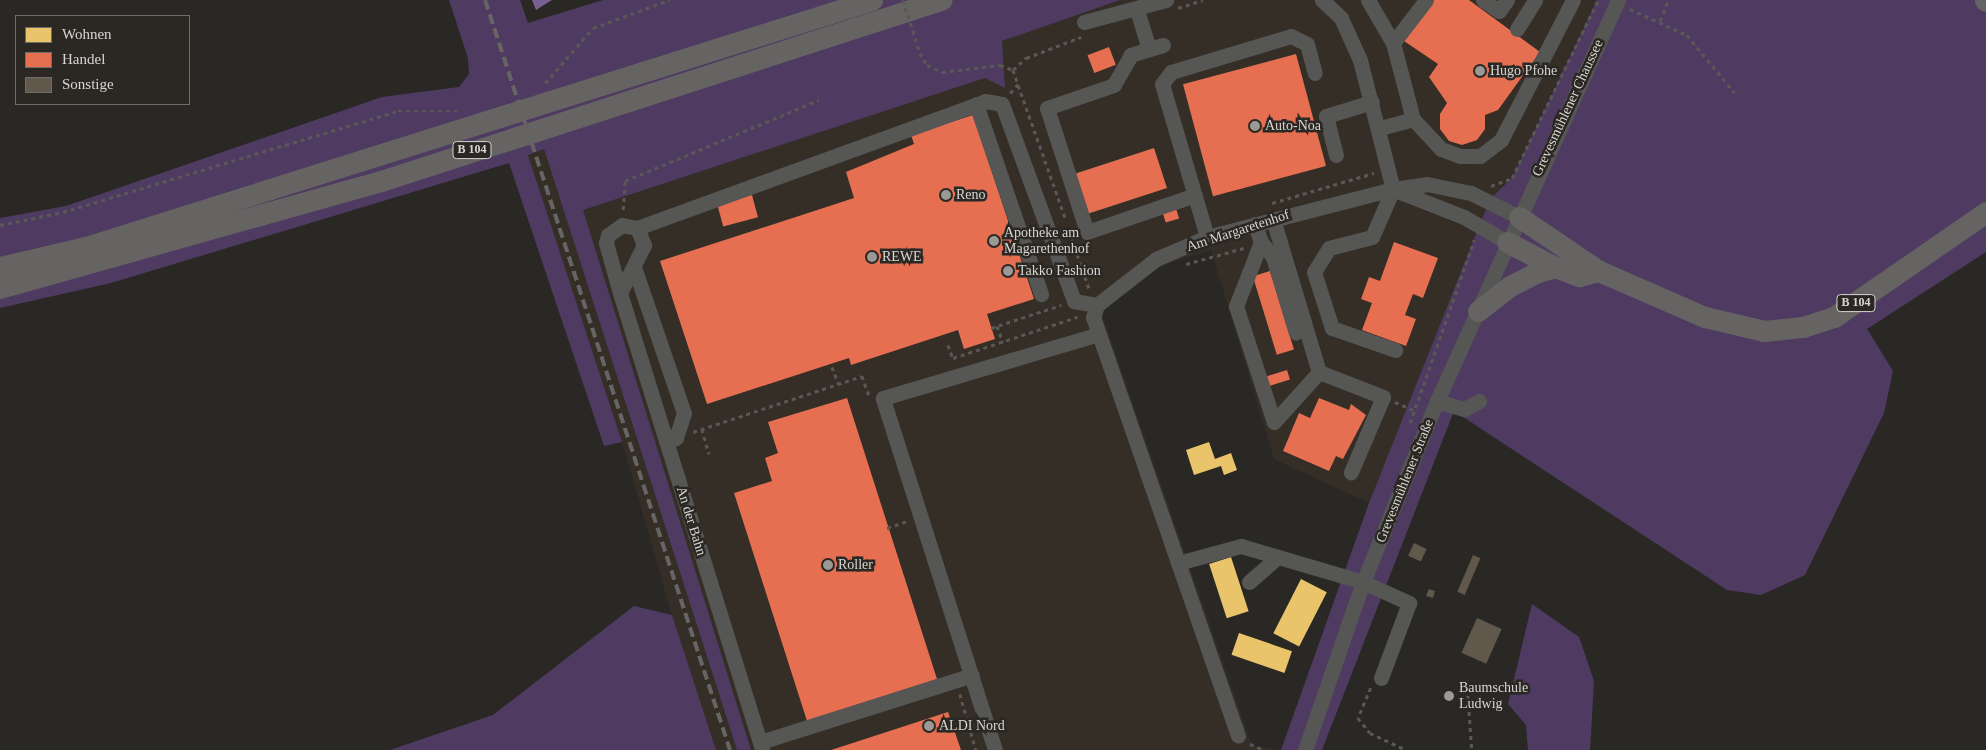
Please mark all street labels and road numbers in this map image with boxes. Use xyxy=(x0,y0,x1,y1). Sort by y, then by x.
street label: Grevesmühlener Chaussee xyxy=(1529,37,1607,179)
road number: B 104 xyxy=(452,140,492,160)
street label: Am Margaretenhof xyxy=(1184,206,1292,256)
road number: B 104 xyxy=(1836,294,1876,312)
street label: Grevesmühlener Straße xyxy=(1373,417,1437,545)
street label: An der Bahn xyxy=(673,484,709,558)

